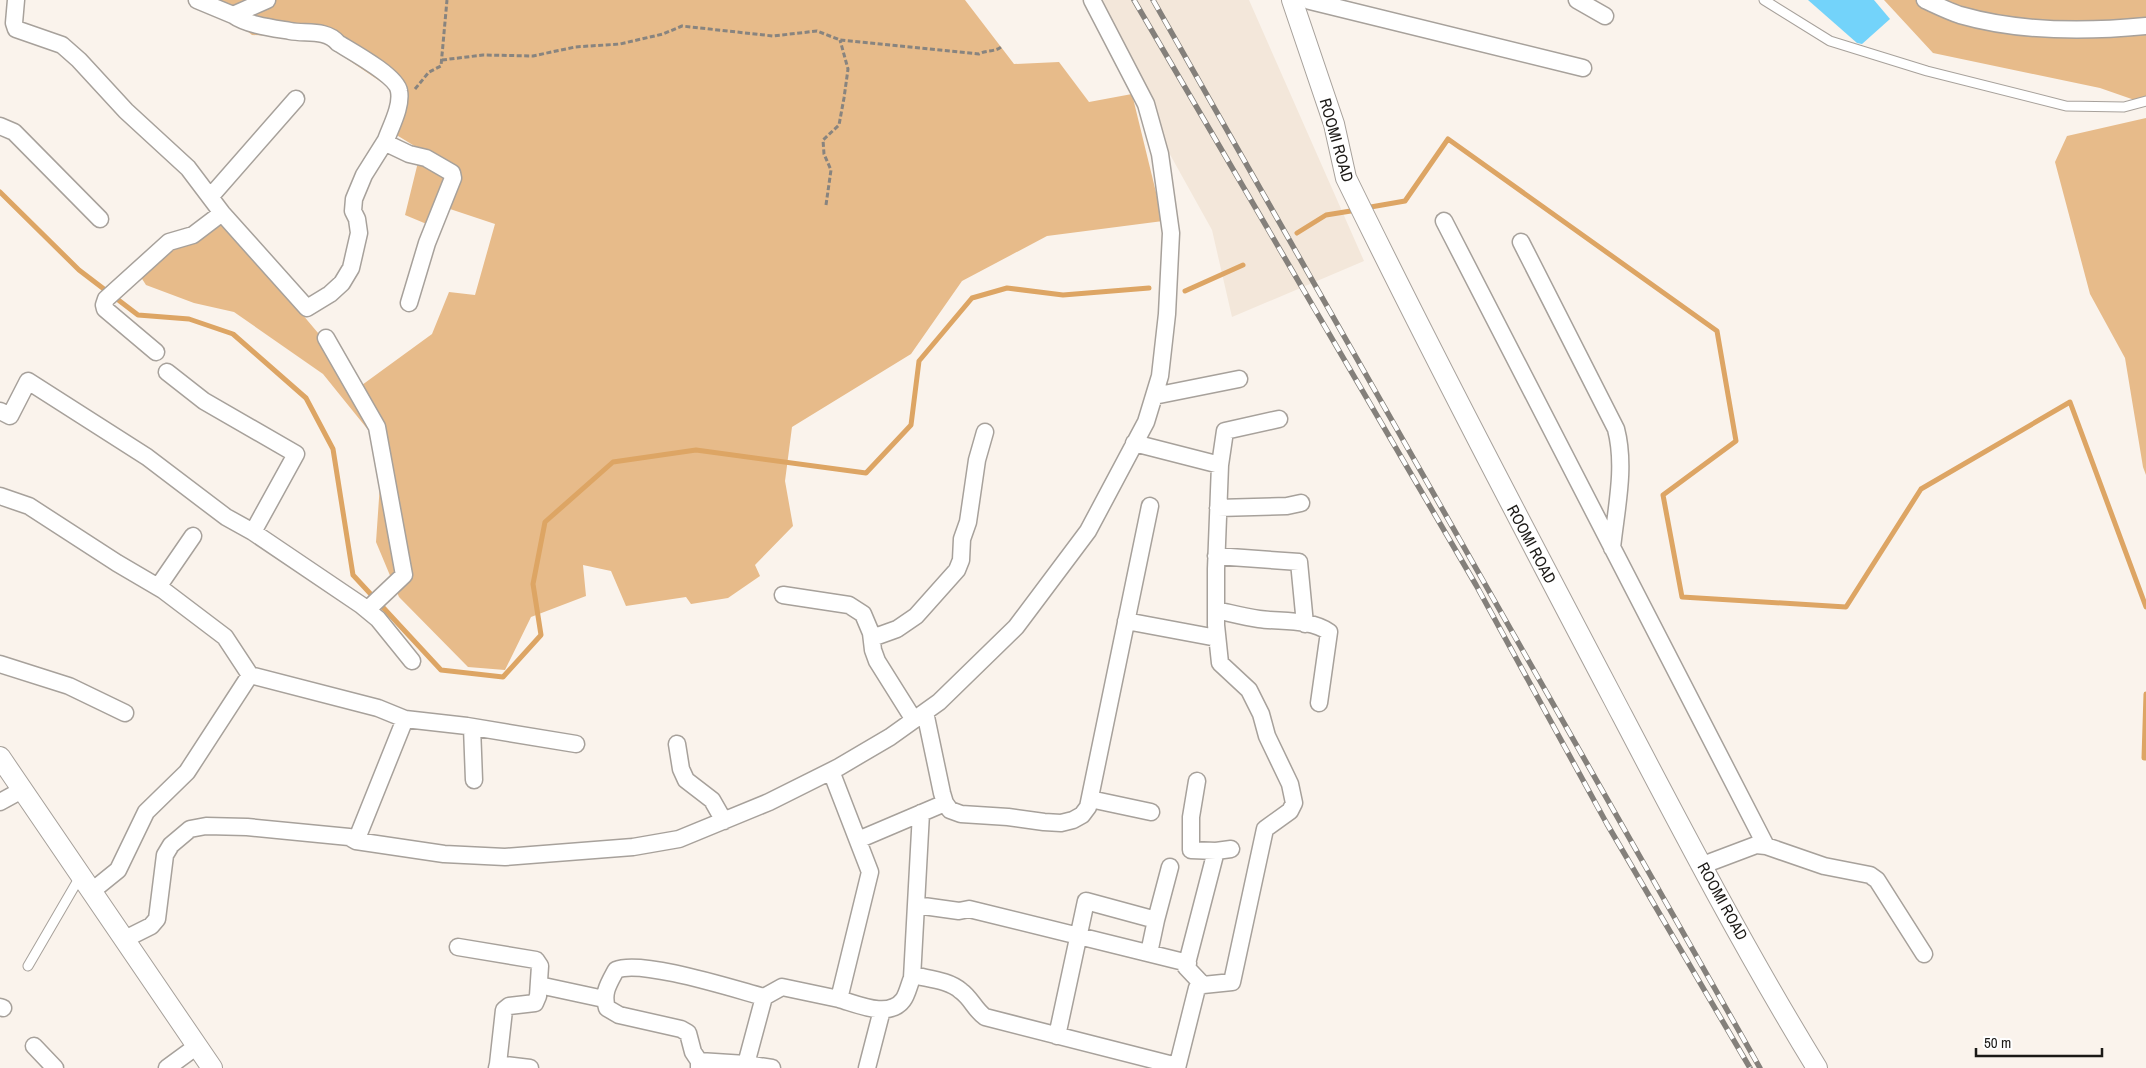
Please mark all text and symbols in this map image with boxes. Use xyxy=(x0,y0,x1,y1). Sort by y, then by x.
street label: ROOMI ROAD xyxy=(1315,96,1359,184)
street label: ROOMI ROAD xyxy=(1502,501,1562,587)
street label: ROOMI ROAD xyxy=(1693,858,1753,944)
scale bar xyxy=(1976,1026,2102,1058)
text: 50 m xyxy=(1984,1032,2011,1053)

